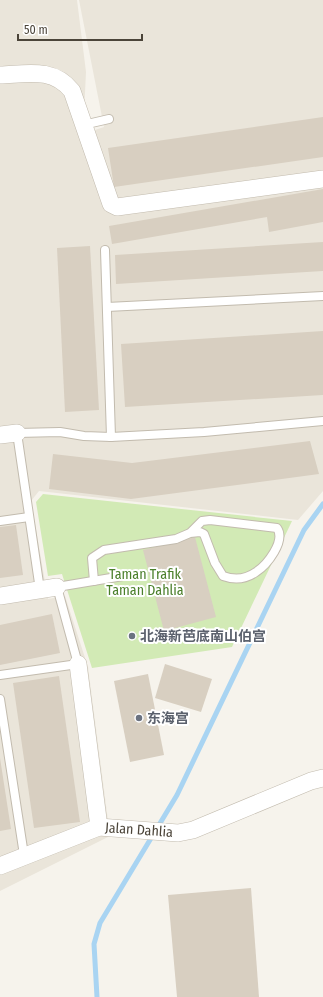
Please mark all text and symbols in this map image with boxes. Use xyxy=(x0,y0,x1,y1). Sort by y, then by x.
scale bar xyxy=(18,16,142,42)
text: 50 m xyxy=(24,23,48,37)
park label: Taman Trafik Taman Dahlia xyxy=(106,566,184,599)
place label: 北海新芭底南山伯宫 xyxy=(140,628,266,645)
marker: 北海新芭底南山伯宫 xyxy=(127,631,137,641)
place label: 东海宫 xyxy=(147,710,189,727)
marker: 东海宫 xyxy=(134,713,144,723)
street label: Jalan Dahlia xyxy=(104,819,174,841)

